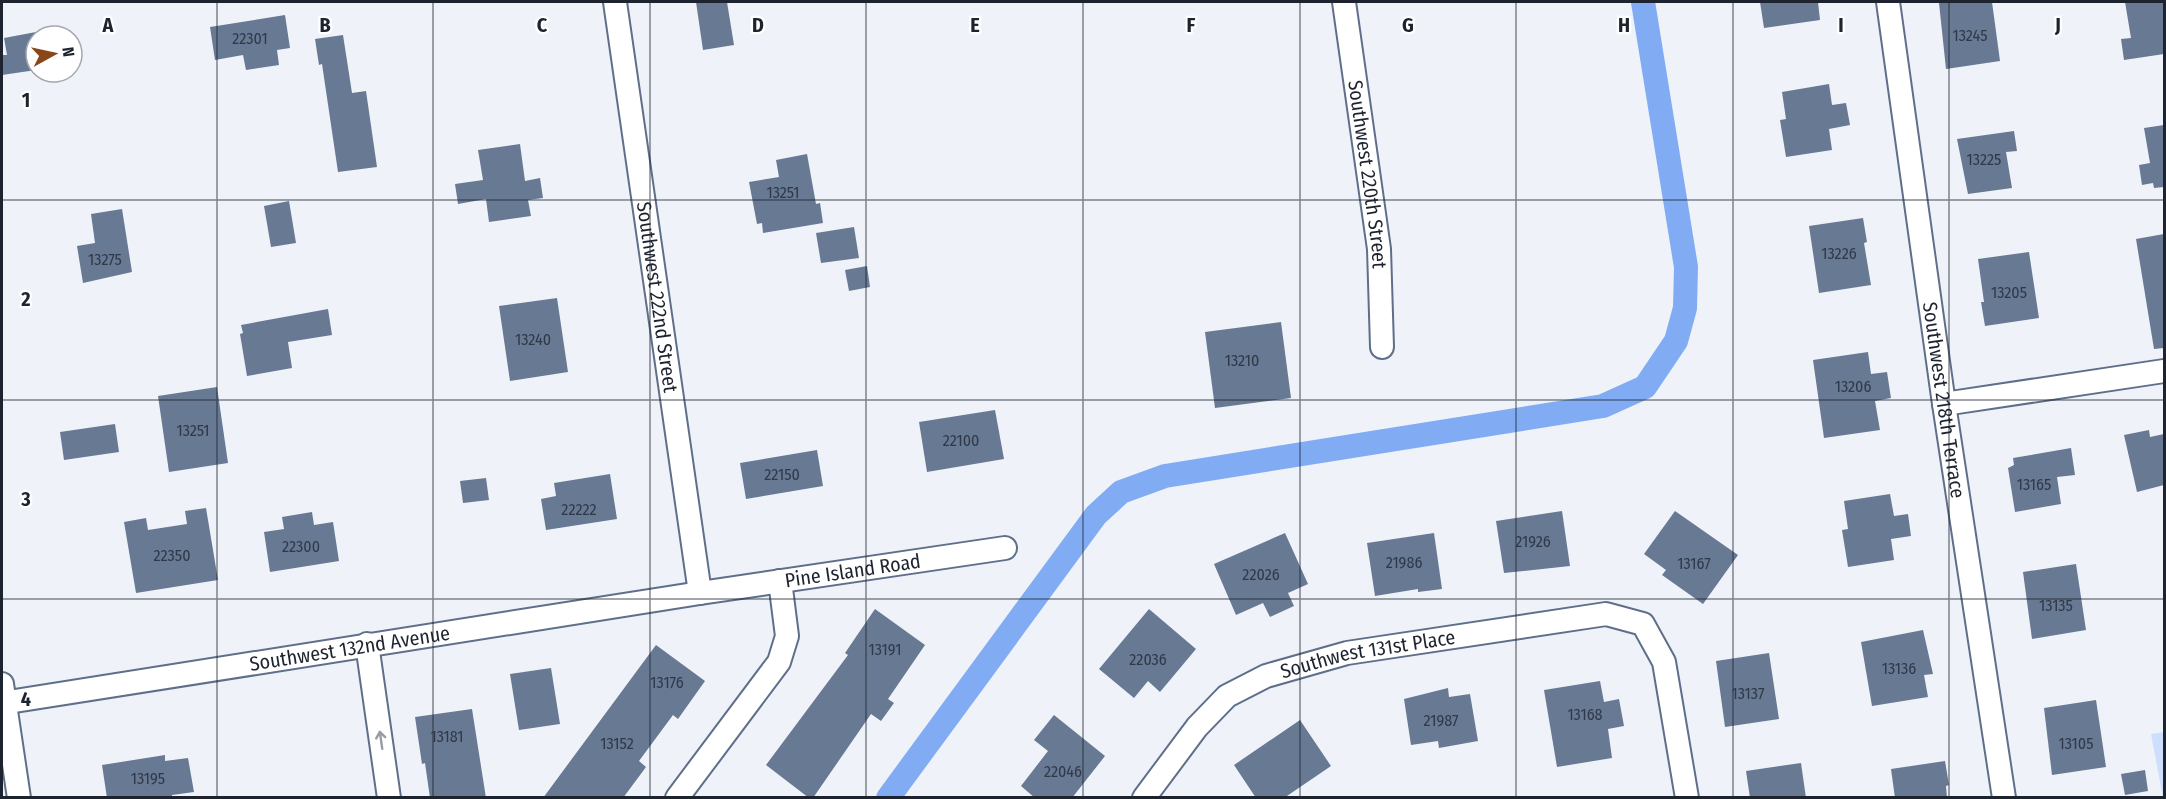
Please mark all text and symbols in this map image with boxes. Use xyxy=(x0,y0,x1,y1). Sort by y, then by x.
text: A xyxy=(102,13,115,37)
text: B xyxy=(319,13,331,37)
text: C xyxy=(537,13,548,37)
text: D xyxy=(752,13,764,37)
text: E xyxy=(970,13,980,37)
text: F xyxy=(1187,13,1196,37)
text: G xyxy=(1402,13,1414,37)
text: H xyxy=(1618,13,1630,37)
text: I xyxy=(1838,13,1844,37)
text: J xyxy=(2054,13,2061,37)
north arrow xyxy=(24,24,84,84)
house number: 13245 xyxy=(1953,26,1988,45)
house number: 22301 xyxy=(232,29,268,48)
text: N xyxy=(58,46,78,58)
street label: Southwest 220th Street xyxy=(1343,79,1392,269)
text: 1 xyxy=(22,88,30,112)
house number: 13225 xyxy=(1967,150,2001,169)
house number: 13251 xyxy=(766,183,800,202)
street label: Southwest 222nd Street xyxy=(632,200,683,394)
house number: 13226 xyxy=(1821,244,1857,263)
house number: 13275 xyxy=(88,250,122,269)
house number: 13205 xyxy=(1991,283,2027,302)
text: 2 xyxy=(20,287,31,311)
street label: Southwest 218th Terrace xyxy=(1918,300,1970,500)
house number: 13240 xyxy=(515,330,551,349)
house number: 13210 xyxy=(1225,351,1259,370)
house number: 13206 xyxy=(1835,377,1871,396)
house number: 13251 xyxy=(176,421,210,440)
house number: 22100 xyxy=(943,431,979,450)
house number: 22150 xyxy=(764,465,800,484)
house number: 13165 xyxy=(2017,475,2051,494)
text: 3 xyxy=(20,487,31,511)
house number: 22222 xyxy=(561,500,597,519)
house number: 21926 xyxy=(1515,532,1551,551)
house number: 22300 xyxy=(282,537,320,556)
house number: 22350 xyxy=(154,546,190,565)
street label: Pine Island Road xyxy=(783,549,922,592)
house number: 21986 xyxy=(1386,553,1422,572)
house number: 13167 xyxy=(1677,554,1711,573)
house number: 22026 xyxy=(1242,565,1280,584)
house number: 13135 xyxy=(2039,596,2073,615)
street label: Southwest 132nd Avenue xyxy=(248,621,452,676)
street label: Southwest 131st Place xyxy=(1278,625,1457,683)
house number: 13191 xyxy=(868,640,902,659)
house number: 22036 xyxy=(1129,650,1167,669)
house number: 13136 xyxy=(1882,659,1916,678)
house number: 13176 xyxy=(650,673,684,692)
house number: 13137 xyxy=(1732,684,1765,703)
text: 4 xyxy=(21,687,31,711)
house number: 13168 xyxy=(1567,705,1603,724)
house number: 21987 xyxy=(1424,711,1459,730)
house number: 13181 xyxy=(430,727,464,746)
one-way arrow xyxy=(376,730,387,750)
house number: 13152 xyxy=(600,734,634,753)
house number: 13105 xyxy=(2059,734,2094,753)
house number: 22046 xyxy=(1044,762,1082,781)
house number: 13195 xyxy=(131,769,165,788)

